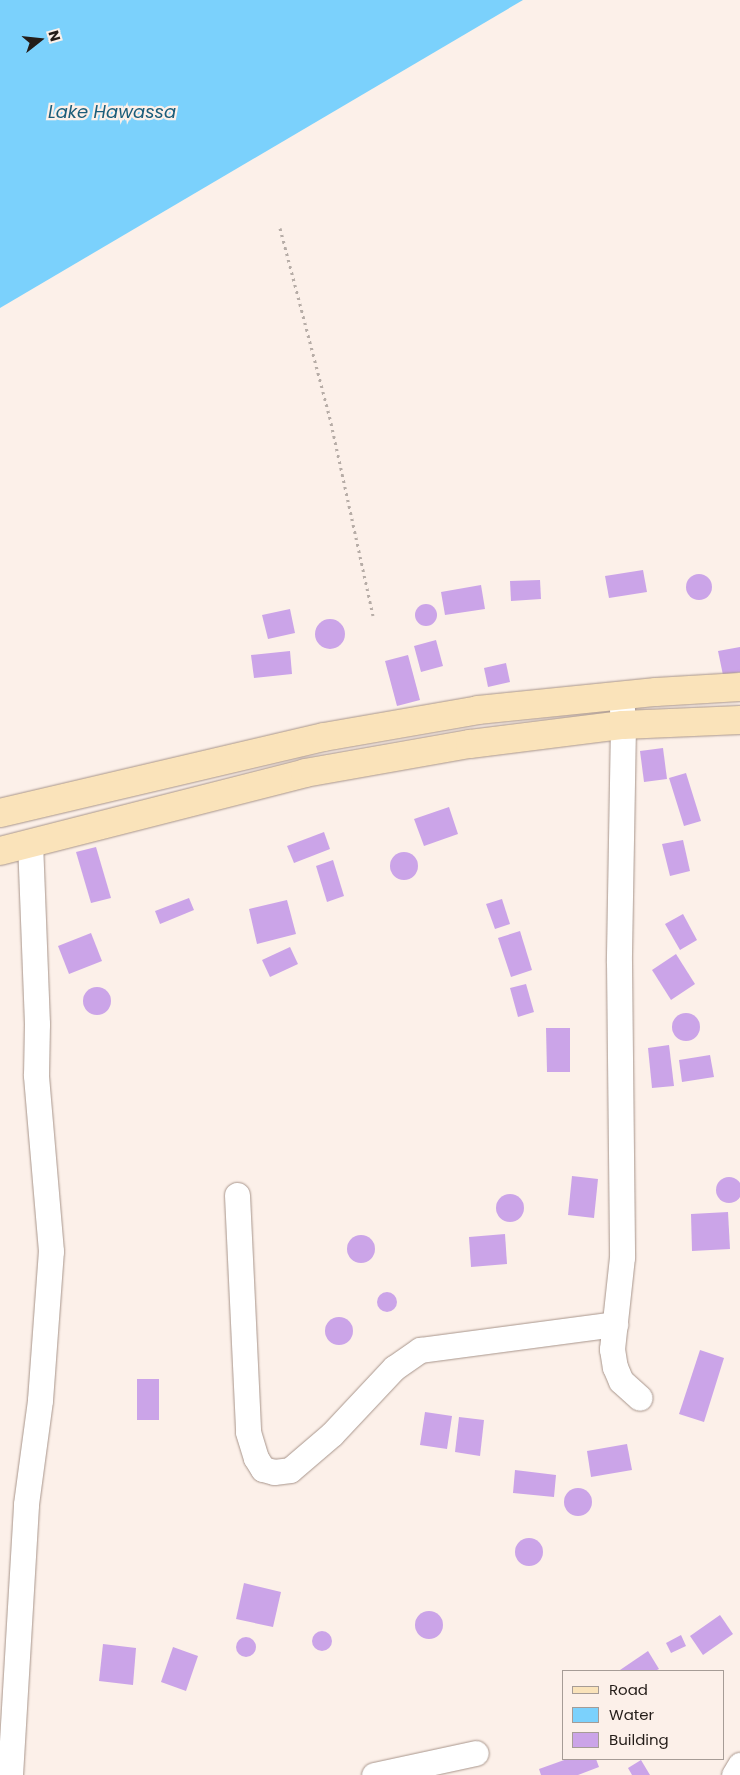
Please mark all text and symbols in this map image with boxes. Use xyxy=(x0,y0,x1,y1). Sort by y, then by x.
north arrow xyxy=(15,15,65,65)
text: N xyxy=(43,28,65,44)
water label: Lake Hawassa xyxy=(48,101,176,123)
legend xyxy=(562,1670,725,1760)
text: Road xyxy=(609,1679,648,1700)
text: Water xyxy=(609,1704,654,1725)
text: Building xyxy=(609,1729,669,1750)

